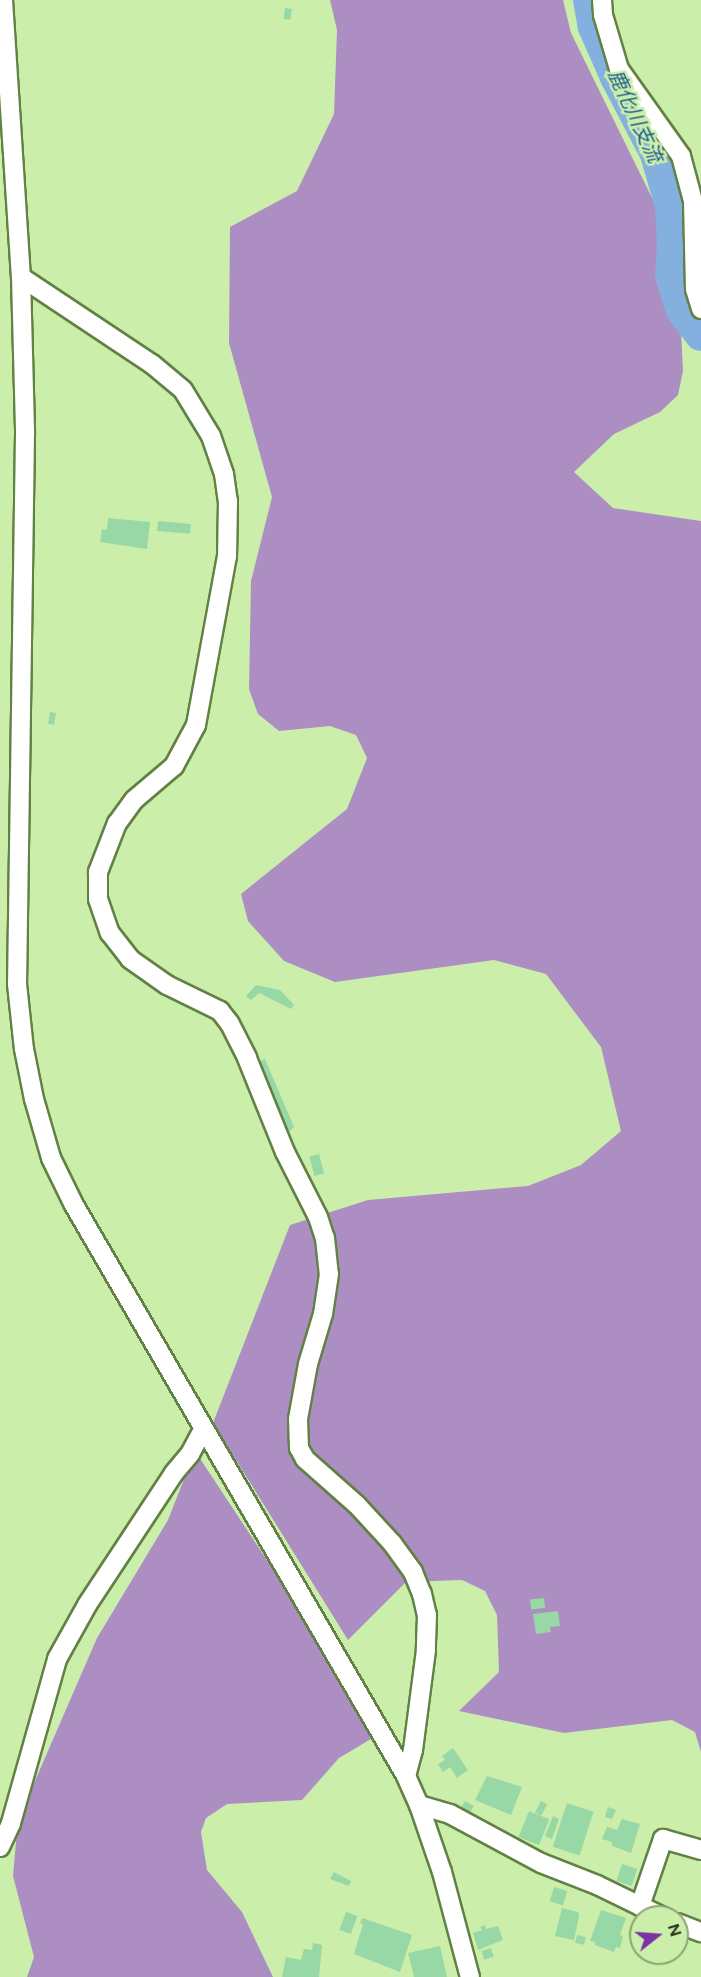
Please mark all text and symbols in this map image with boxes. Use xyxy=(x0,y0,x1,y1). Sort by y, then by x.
water label: 鹿化川支流 xyxy=(603,66,667,166)
north arrow xyxy=(629,1905,689,1965)
text: N xyxy=(664,1921,686,1939)

